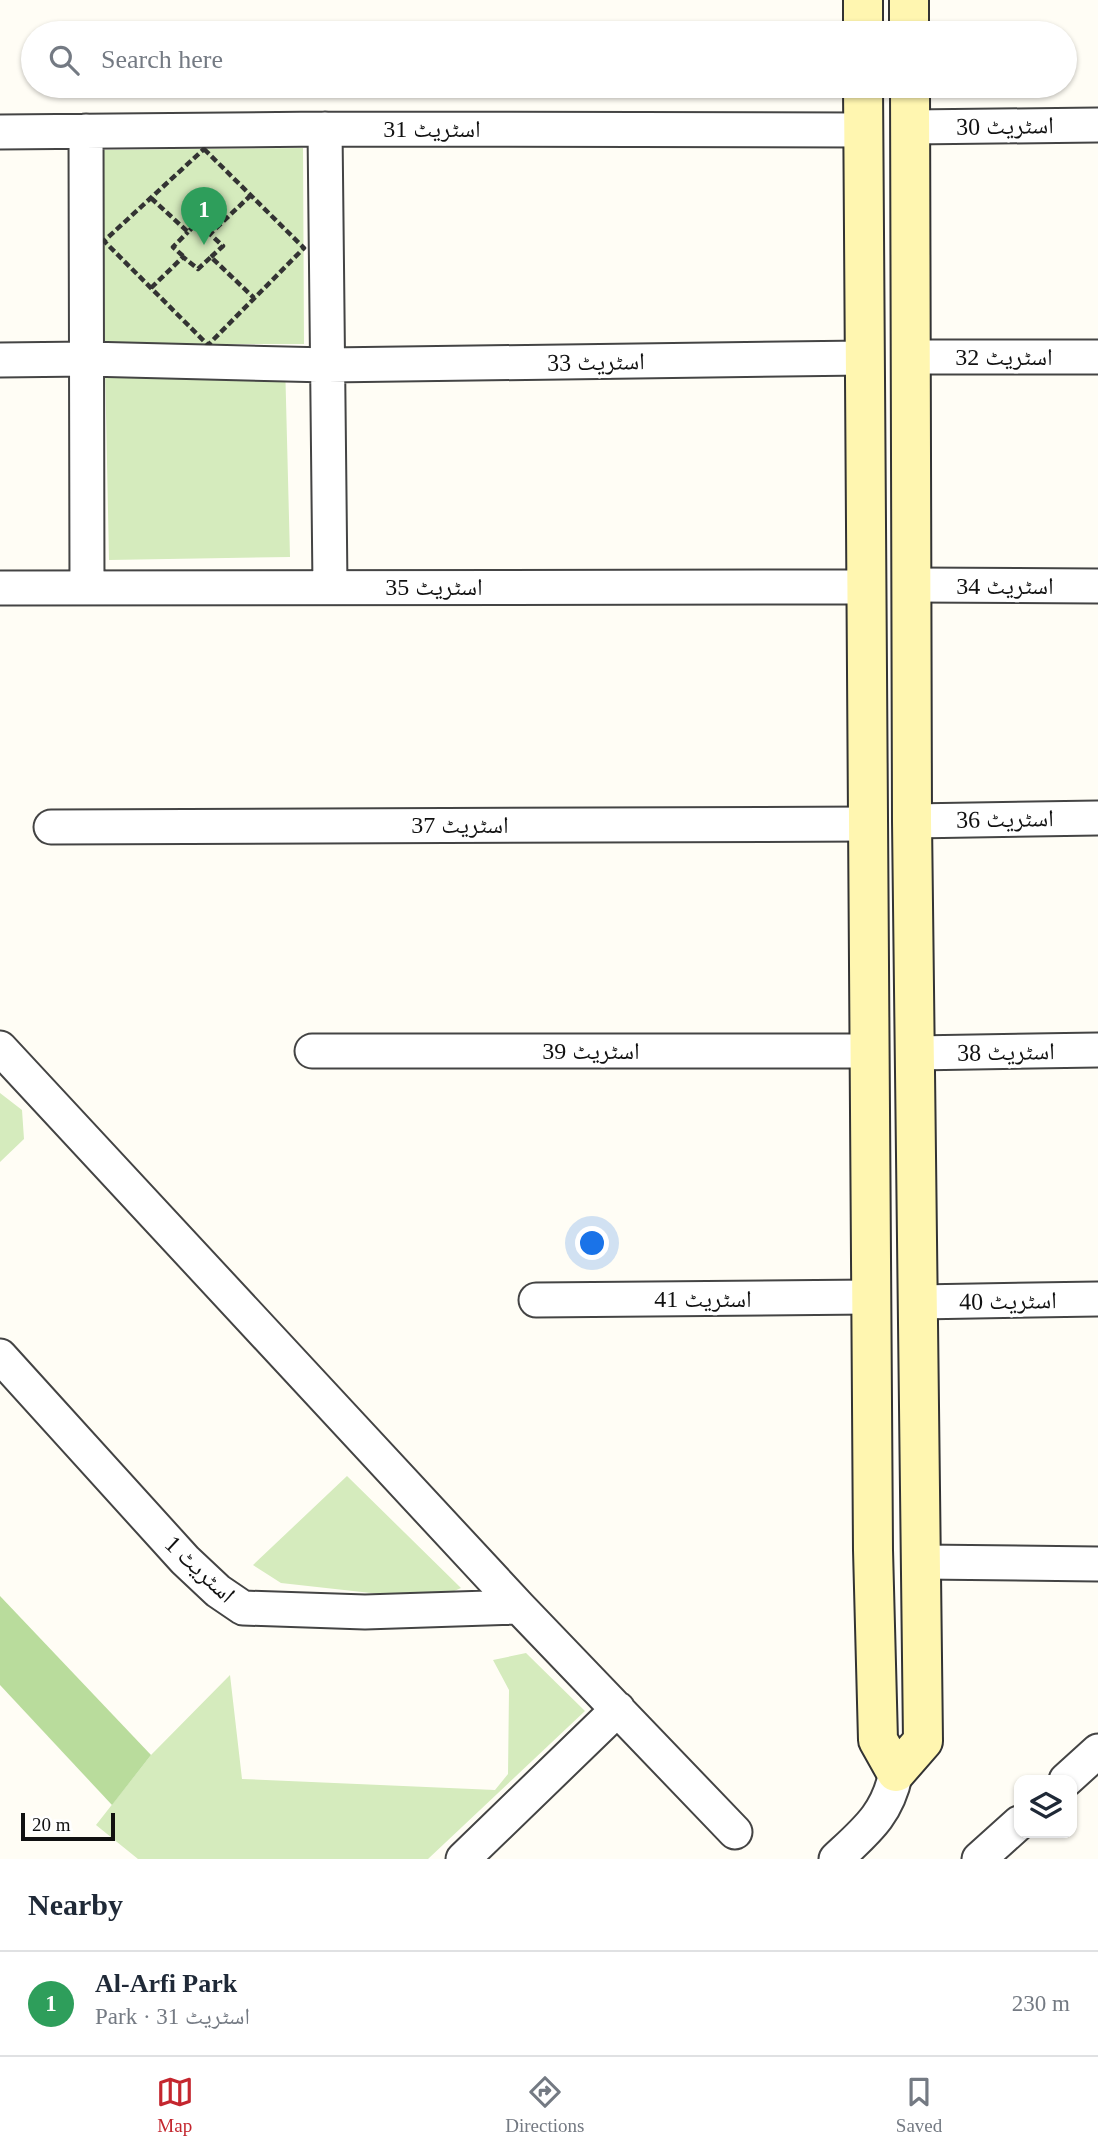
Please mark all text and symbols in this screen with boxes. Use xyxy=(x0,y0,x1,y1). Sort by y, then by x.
search box xyxy=(21,21,1077,98)
icon: search xyxy=(45,41,83,79)
text: Search here xyxy=(101,45,223,74)
street label: اسٹریٹ 30 xyxy=(956,112,1054,140)
street label: اسٹریٹ 31 xyxy=(383,116,481,142)
pin: 1 xyxy=(181,187,227,245)
street label: اسٹریٹ 32 xyxy=(955,344,1053,370)
street label: اسٹریٹ 33 xyxy=(547,348,645,376)
street label: اسٹریٹ 34 xyxy=(956,573,1054,599)
street label: اسٹریٹ 35 xyxy=(385,574,483,600)
street label: اسٹریٹ 36 xyxy=(956,805,1054,833)
street label: اسٹریٹ 37 xyxy=(411,812,509,838)
street label: اسٹریٹ 39 xyxy=(542,1038,640,1064)
street label: اسٹریٹ 38 xyxy=(957,1038,1055,1066)
your location xyxy=(575,1226,609,1260)
street label: اسٹریٹ 41 xyxy=(654,1286,752,1312)
street label: اسٹریٹ 40 xyxy=(959,1287,1057,1315)
street label: اسٹریٹ 1 xyxy=(160,1530,240,1608)
map controls xyxy=(1014,1775,1077,1838)
button: layers xyxy=(1014,1775,1077,1838)
scale bar xyxy=(21,1810,116,1842)
text: 20 m xyxy=(32,1814,71,1835)
text: Nearby xyxy=(28,1888,123,1921)
text: Al-Arfi Park xyxy=(95,1969,237,1998)
text: 1 xyxy=(45,1991,57,2016)
text: 230 m xyxy=(1012,1991,1070,2016)
text: Park · اسٹریٹ 31 xyxy=(95,2004,250,2029)
tab: Map xyxy=(156,2073,194,2137)
tab: Directions xyxy=(505,2073,584,2137)
tab: Saved xyxy=(896,2073,942,2137)

